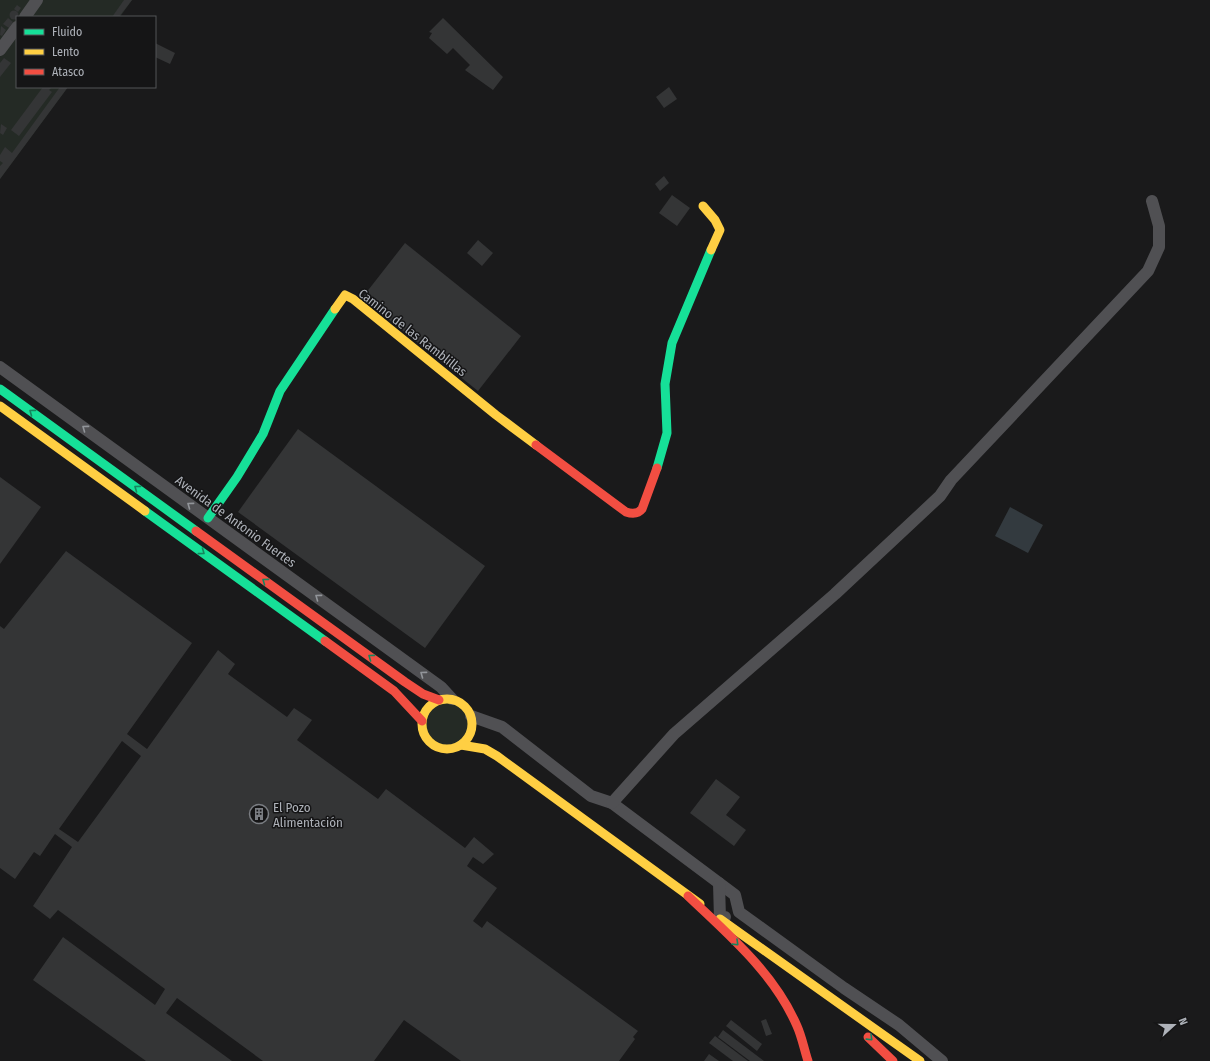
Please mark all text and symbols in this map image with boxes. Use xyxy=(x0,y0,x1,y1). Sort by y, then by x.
legend xyxy=(16,16,156,88)
text: Fluido xyxy=(52,25,82,39)
text: Lento xyxy=(52,45,79,59)
text: Atasco xyxy=(52,65,84,79)
street label: Camino de las Ramblillas xyxy=(356,285,470,380)
one-way arrow xyxy=(29,409,36,417)
one-way arrow xyxy=(82,426,89,433)
street label: Avenida de Antonio Fuertes xyxy=(172,473,299,571)
one-way arrow xyxy=(135,486,142,493)
one-way arrow xyxy=(187,502,194,510)
one-way arrow xyxy=(197,547,204,554)
one-way arrow xyxy=(263,579,270,586)
one-way arrow xyxy=(315,595,322,602)
one-way arrow xyxy=(368,655,375,662)
one-way arrow xyxy=(420,671,427,679)
place label: El Pozo Alimentación xyxy=(273,800,343,830)
building icon: El Pozo Alimentación xyxy=(248,803,270,825)
one-way arrow xyxy=(731,938,739,945)
north arrow xyxy=(1154,1005,1194,1045)
text: N xyxy=(1176,1016,1190,1027)
one-way arrow xyxy=(865,1033,873,1041)

